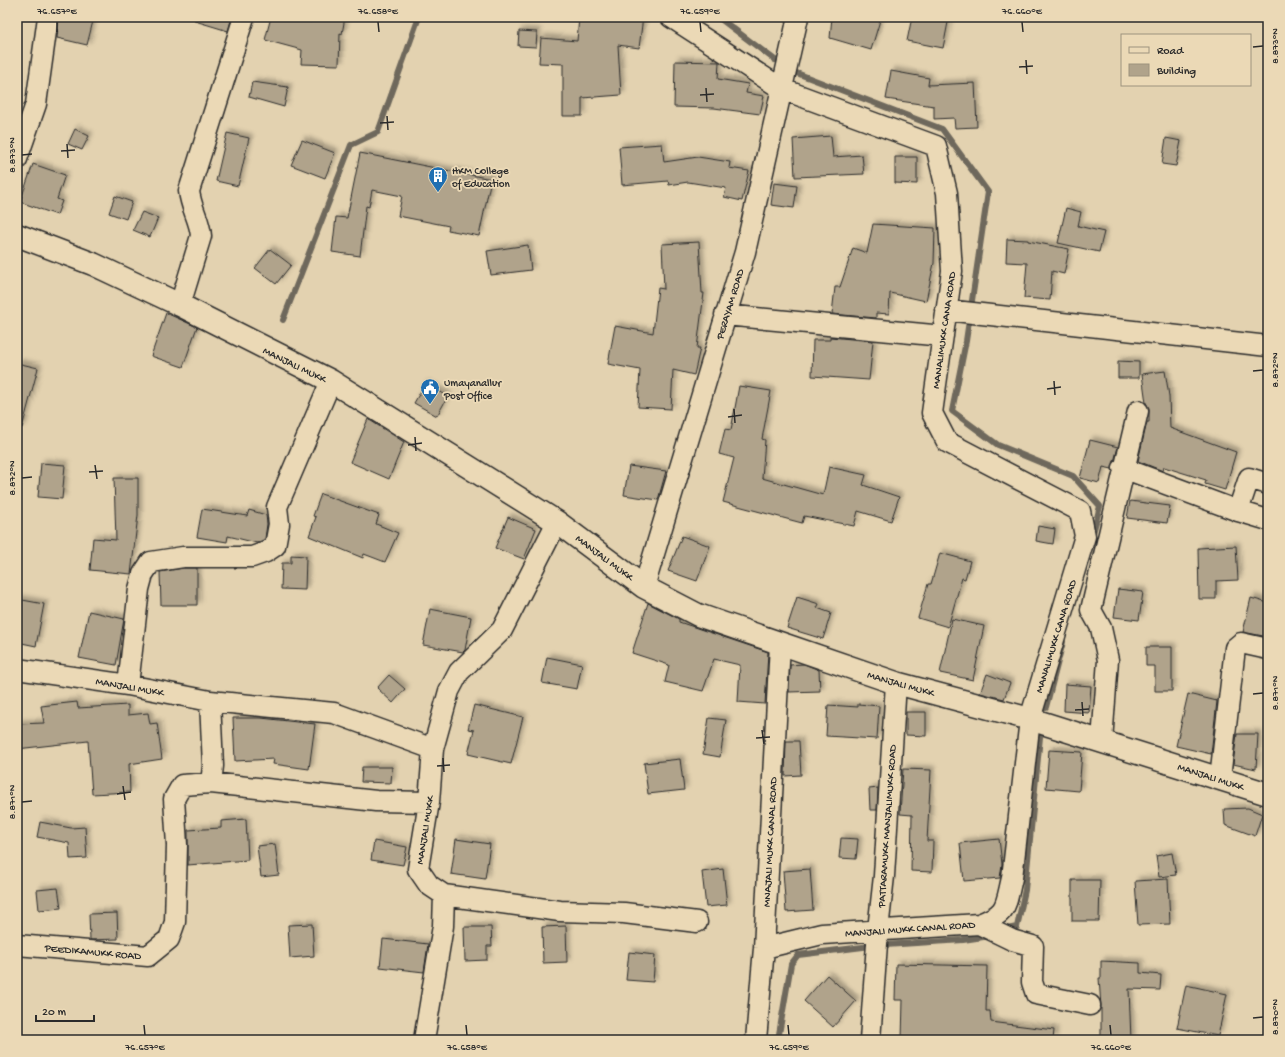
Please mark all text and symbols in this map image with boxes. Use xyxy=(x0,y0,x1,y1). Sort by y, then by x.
text: 76.657°E xyxy=(36,6,78,18)
text: 76.658°E xyxy=(357,6,399,18)
text: 76.659°E xyxy=(679,6,721,18)
text: 76.660°E xyxy=(1001,6,1043,18)
text: 8.873°N xyxy=(1270,28,1282,64)
legend xyxy=(1121,34,1251,86)
text: Road xyxy=(1157,45,1184,59)
text: Building xyxy=(1156,65,1196,79)
text: 8.873°N xyxy=(7,137,19,173)
building icon: HKM College of Education xyxy=(427,165,449,193)
place label: HKM College of Education xyxy=(452,166,511,191)
street label: PERAYAM ROAD xyxy=(714,267,748,342)
street label: MANALIMUKK CANA ROAD xyxy=(931,270,959,390)
street label: MANJALI MUKK xyxy=(260,345,329,387)
text: 8.872°N xyxy=(1270,352,1282,388)
public building icon: Umayanallur Post Office xyxy=(419,377,441,405)
place label: Umayanallur Post Office xyxy=(443,378,502,403)
text: 8.872°N xyxy=(7,460,19,496)
street label: MANJALI MUKK xyxy=(573,533,637,585)
street label: MANALIMUKK CANA ROAD xyxy=(1034,578,1080,695)
street label: MANJALI MUKK xyxy=(866,670,937,701)
text: 8.871°N xyxy=(1270,675,1282,710)
street label: MANJALI MUKK xyxy=(95,676,167,700)
street label: PATTARAMUKK MANJALIMUKK ROAD xyxy=(876,743,900,909)
street label: MANJALI MUKK xyxy=(1176,762,1247,795)
street label: MNAJALI MUKK CANAL ROAD xyxy=(762,776,780,908)
text: 8.871°N xyxy=(7,784,19,819)
street label: MANJALI MUKK xyxy=(415,793,438,865)
street label: MANJALI MUKK CANAL ROAD xyxy=(845,919,976,941)
street label: PEEDIKAMUKK ROAD xyxy=(43,943,142,963)
scale bar xyxy=(36,997,94,1023)
text: 8.870°N xyxy=(1270,999,1282,1035)
text: 20 m xyxy=(42,1006,67,1020)
text: 76.657°E xyxy=(124,1042,166,1054)
text: 76.658°E xyxy=(446,1042,488,1054)
text: 76.659°E xyxy=(768,1042,810,1054)
text: 76.660°E xyxy=(1090,1042,1132,1054)

